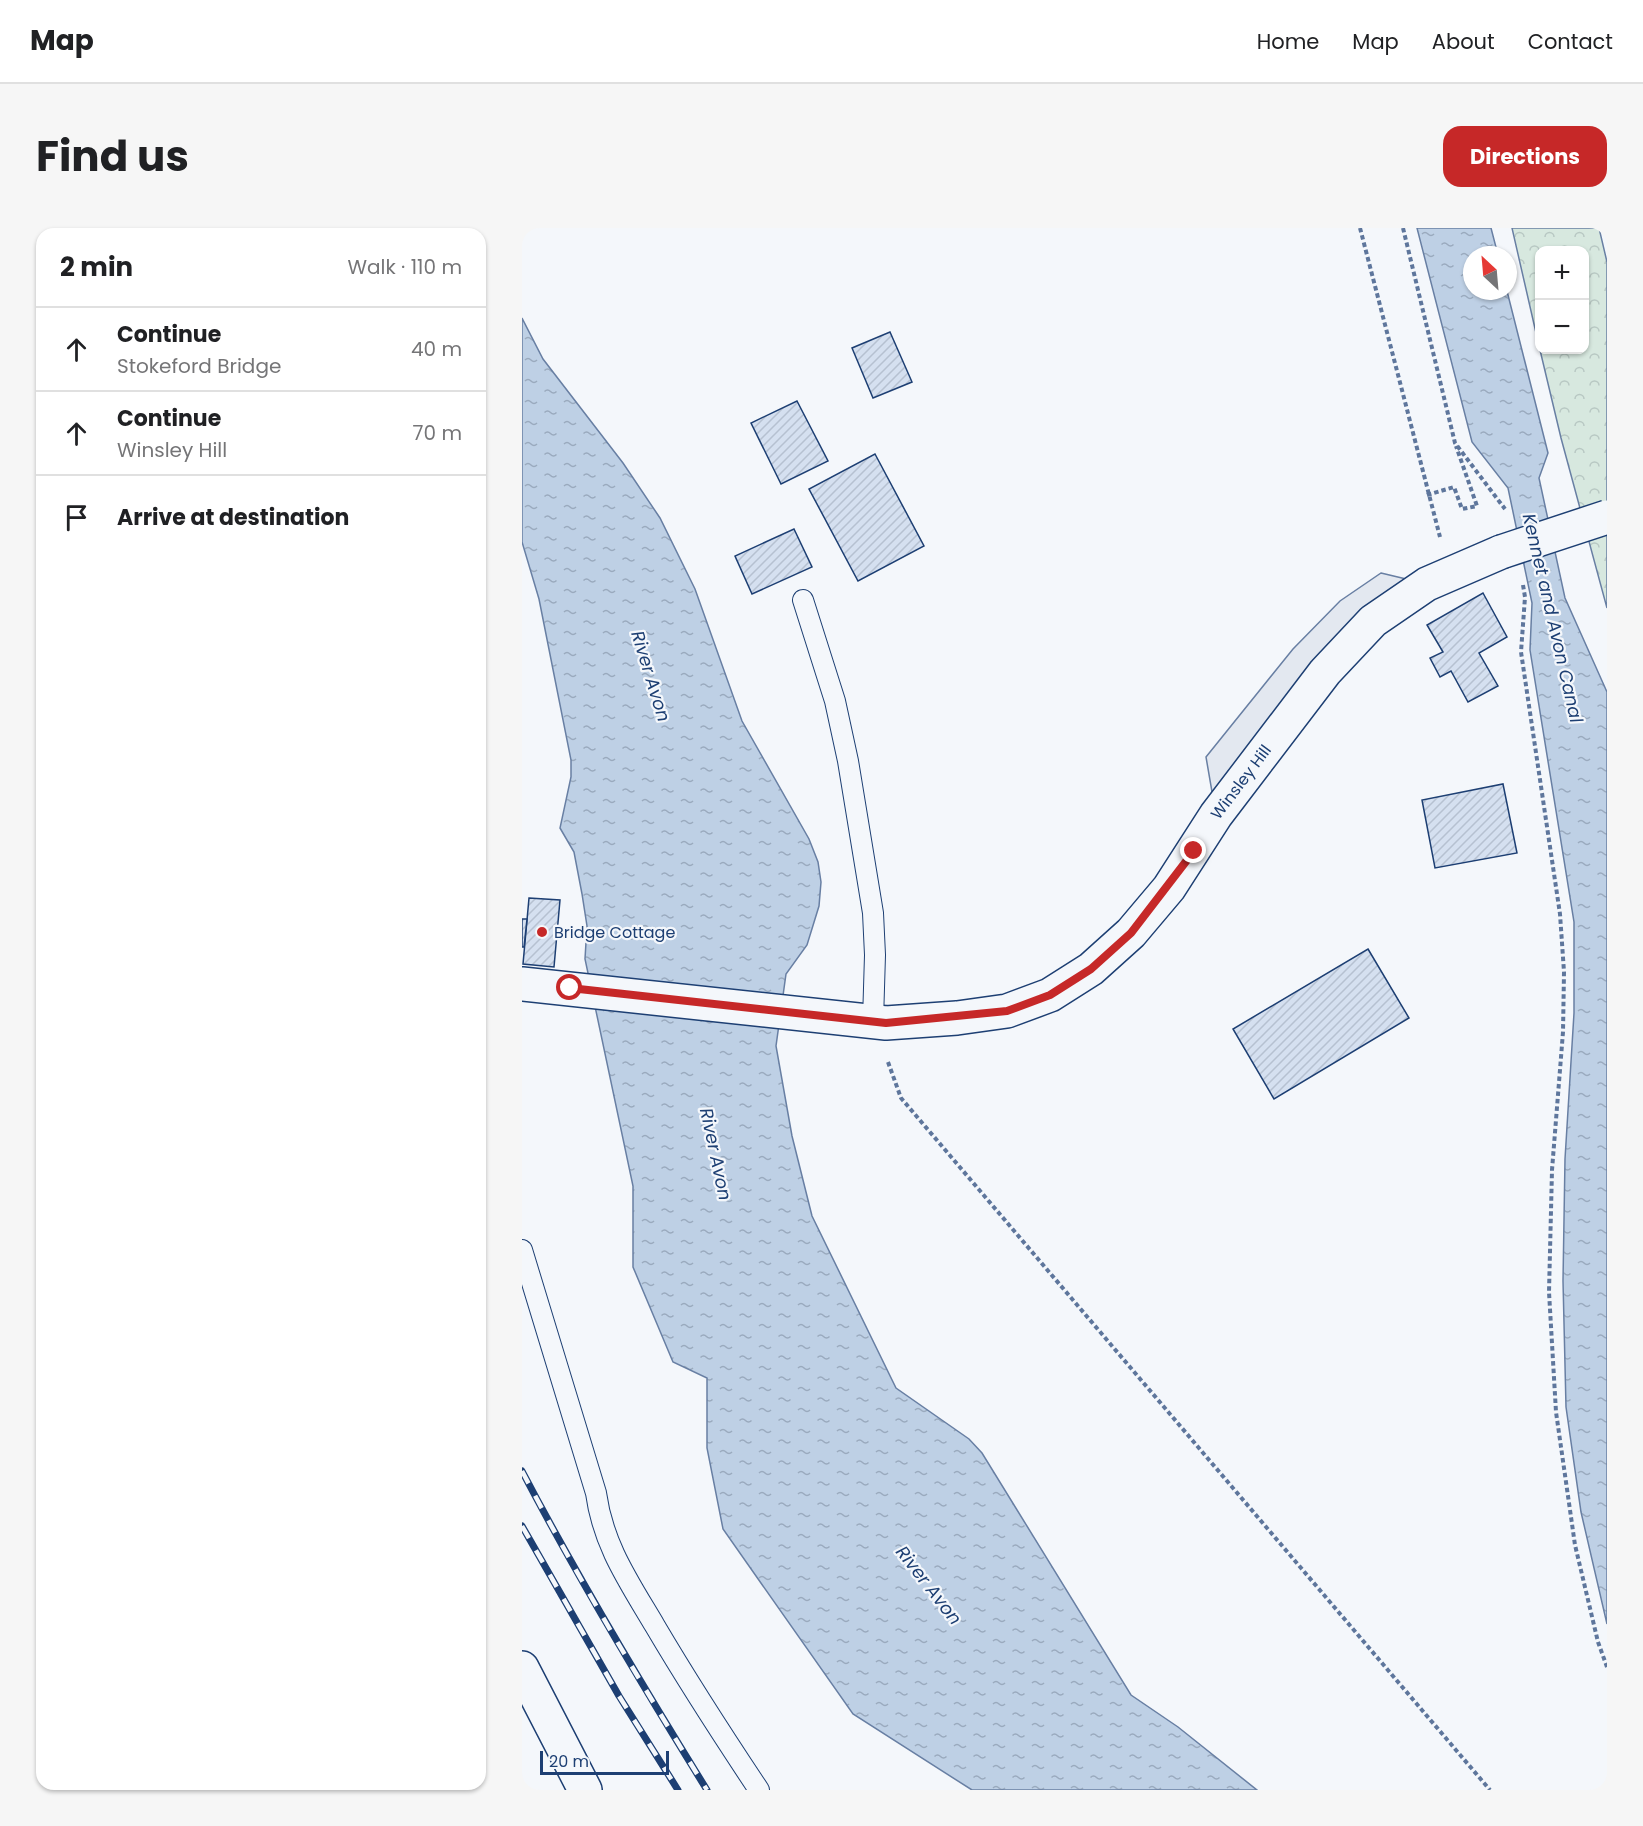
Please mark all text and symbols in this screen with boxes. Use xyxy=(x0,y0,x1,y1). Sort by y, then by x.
text: Map xyxy=(30,21,94,60)
text: Home xyxy=(1257,27,1319,56)
text: Map xyxy=(1352,27,1399,56)
text: About xyxy=(1432,27,1495,56)
text: Contact xyxy=(1528,27,1613,56)
button: Directions xyxy=(1443,126,1607,187)
text: Find us xyxy=(36,127,189,186)
north arrow xyxy=(1463,246,1517,300)
map controls xyxy=(1535,246,1589,354)
button: + xyxy=(1535,246,1589,300)
text: 2 min xyxy=(60,249,133,285)
text: Walk · 110 m xyxy=(348,253,462,281)
button: − xyxy=(1535,300,1589,354)
text: Continue xyxy=(117,319,221,350)
icon: ahead xyxy=(60,333,93,366)
text: 40 m xyxy=(411,335,462,363)
text: Stokeford Bridge xyxy=(117,352,281,380)
text: Continue xyxy=(117,403,221,434)
icon: ahead xyxy=(60,417,93,450)
text: 70 m xyxy=(413,419,462,447)
text: Winsley Hill xyxy=(117,436,227,464)
icon: arrive xyxy=(60,501,93,534)
text: Arrive at destination xyxy=(117,502,349,533)
water label: Kennet and Avon Canal xyxy=(1517,511,1589,726)
water label: River Avon xyxy=(625,627,677,725)
street label: Winsley Hill xyxy=(1205,740,1277,824)
route end xyxy=(1180,837,1206,863)
place label: Bridge Cottage xyxy=(554,921,675,944)
marker: Bridge Cottage xyxy=(535,925,549,939)
route start xyxy=(556,974,582,1000)
water label: River Avon xyxy=(694,1105,738,1203)
water label: River Avon xyxy=(890,1540,968,1630)
scale bar xyxy=(540,1748,669,1776)
text: 20 m xyxy=(549,1750,589,1773)

